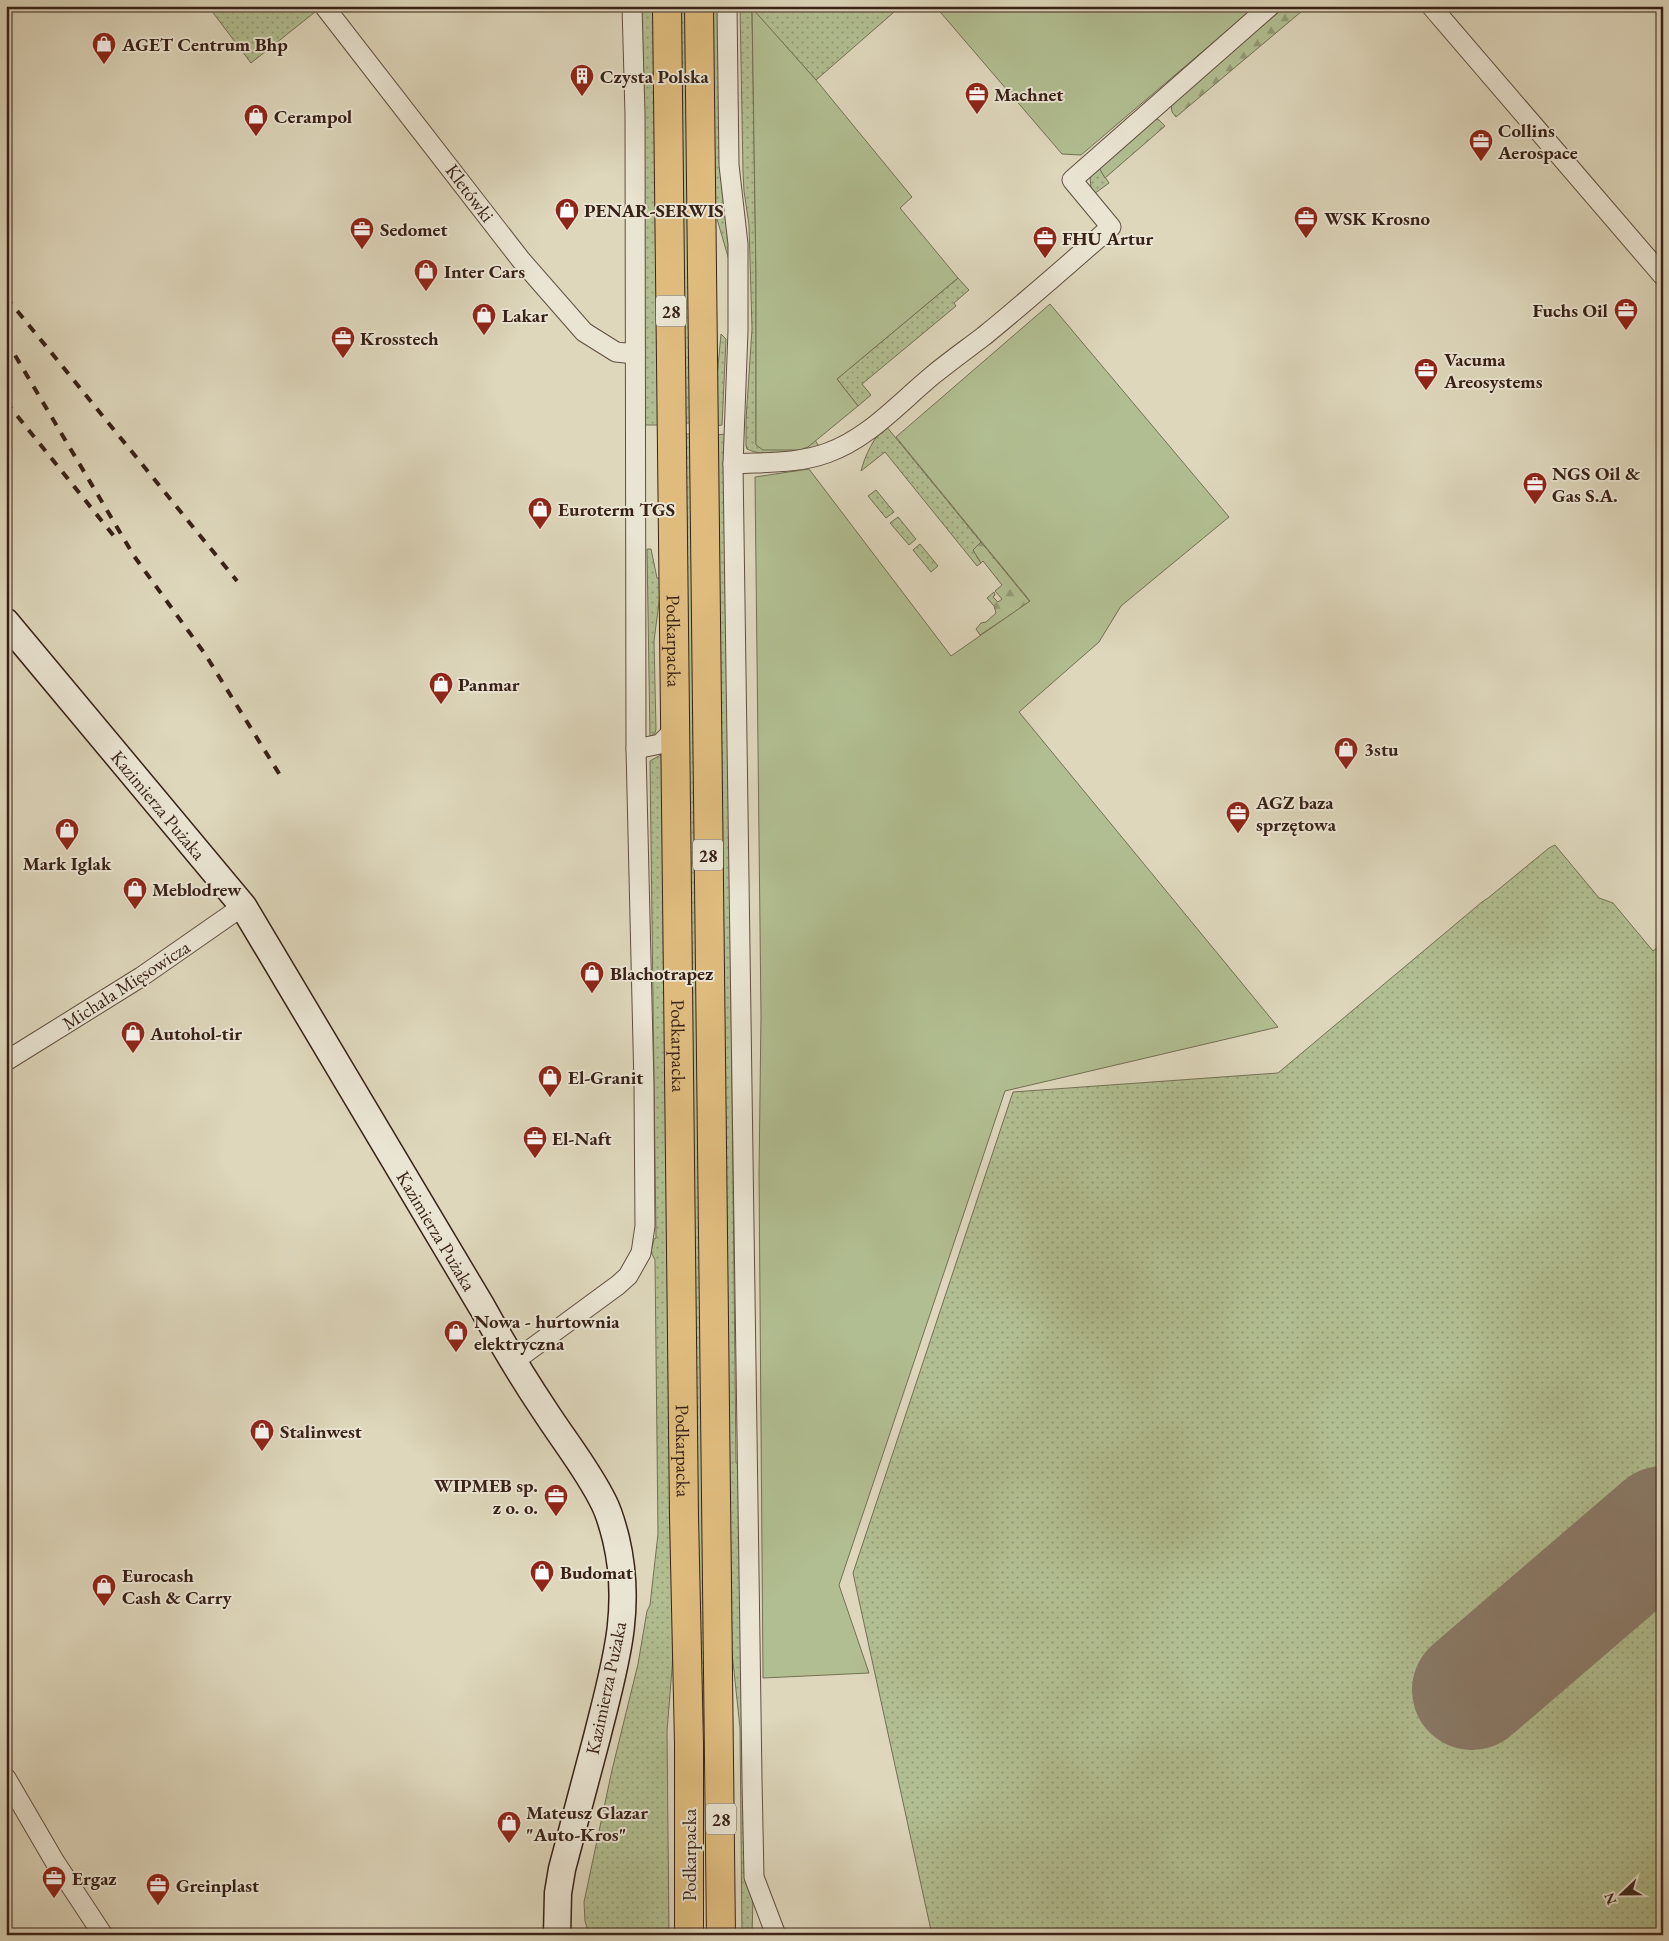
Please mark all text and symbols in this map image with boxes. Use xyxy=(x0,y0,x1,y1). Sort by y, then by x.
shop icon: AGET Centrum Bhp xyxy=(91,31,117,65)
place label: AGET Centrum Bhp xyxy=(121,32,288,57)
building icon: Czysta Polska xyxy=(569,63,595,97)
place label: Czysta Polska xyxy=(600,64,709,89)
office icon: Machnet xyxy=(964,81,990,115)
place label: Machnet xyxy=(994,82,1063,107)
shop icon: Cerampol xyxy=(243,103,269,137)
place label: Cerampol xyxy=(274,104,353,129)
place label: Collins Aerospace xyxy=(1497,118,1578,165)
office icon: Collins Aerospace xyxy=(1468,128,1494,162)
street label: Kletówki xyxy=(440,159,500,227)
shop icon: PENAR-SERWIS xyxy=(554,197,580,231)
place label: PENAR-SERWIS xyxy=(584,198,724,223)
office icon: WSK Krosno xyxy=(1293,205,1319,239)
place label: WSK Krosno xyxy=(1324,206,1431,231)
office icon: Sedomet xyxy=(349,216,375,250)
place label: Sedomet xyxy=(380,217,448,242)
office icon: FHU Artur xyxy=(1032,225,1058,259)
place label: FHU Artur xyxy=(1062,226,1153,251)
shop icon: Inter Cars xyxy=(413,258,439,292)
place label: Inter Cars xyxy=(444,259,525,284)
road number: 28 xyxy=(656,296,686,326)
office icon: Fuchs Oil xyxy=(1613,297,1639,331)
place label: Fuchs Oil xyxy=(1532,298,1609,323)
shop icon: Lakar xyxy=(471,302,497,336)
place label: Lakar xyxy=(502,303,548,328)
office icon: Krosstech xyxy=(330,325,356,359)
place label: Krosstech xyxy=(360,326,439,351)
place label: Vacuma Areosystems xyxy=(1443,347,1543,394)
office icon: Vacuma Areosystems xyxy=(1413,357,1439,391)
place label: NGS Oil & Gas S.A. xyxy=(1552,461,1641,508)
office icon: NGS Oil & Gas S.A. xyxy=(1522,471,1548,505)
shop icon: Euroterm TGS xyxy=(527,496,553,530)
place label: Euroterm TGS xyxy=(558,497,675,522)
street label: Podkarpacka xyxy=(661,594,687,688)
shop icon: Panmar xyxy=(428,671,454,705)
place label: Panmar xyxy=(458,672,520,697)
shop icon: 3stu xyxy=(1333,736,1359,770)
place label: 3stu xyxy=(1364,737,1399,762)
street label: Kazimierza Pużaka xyxy=(105,745,212,865)
place label: AGZ baza sprzętowa xyxy=(1255,790,1337,837)
office icon: AGZ baza sprzętowa xyxy=(1225,800,1251,834)
shop icon: Mark Iglak xyxy=(54,817,80,851)
road number: 28 xyxy=(693,840,723,870)
place label: Mark Iglak xyxy=(23,851,112,876)
shop icon: Meblodrew xyxy=(122,876,148,910)
place label: Meblodrew xyxy=(152,877,242,902)
street label: Michała Mięsowicza xyxy=(57,934,195,1036)
shop icon: Blachotrapez xyxy=(579,960,605,994)
place label: Blachotrapez xyxy=(610,961,713,986)
street label: Podkarpacka xyxy=(666,999,692,1093)
shop icon: Autohol-tir xyxy=(120,1020,146,1054)
place label: Autohol-tir xyxy=(149,1021,242,1046)
shop icon: El-Granit xyxy=(537,1064,563,1098)
place label: El-Granit xyxy=(568,1065,643,1090)
office icon: El-Naft xyxy=(522,1125,548,1159)
place label: El-Naft xyxy=(552,1126,612,1151)
street label: Kazimierza Pużaka xyxy=(391,1166,482,1296)
place label: Nowa - hurtownia elektryczna xyxy=(474,1309,620,1356)
shop icon: Nowa - hurtownia elektryczna xyxy=(443,1319,469,1353)
street label: Podkarpacka xyxy=(670,1404,696,1498)
shop icon: Stalinwest xyxy=(249,1418,275,1452)
place label: Stalinwest xyxy=(280,1419,362,1444)
place label: WIPMEB sp. z o. o. xyxy=(434,1473,538,1520)
office icon: WIPMEB sp. z o. o. xyxy=(543,1483,569,1517)
shop icon: Budomat xyxy=(529,1559,555,1593)
place label: Budomat xyxy=(560,1560,633,1585)
place label: Eurocash Cash & Carry xyxy=(122,1563,232,1610)
shop icon: Eurocash Cash & Carry xyxy=(91,1573,117,1607)
street label: Kazimierza Pużaka xyxy=(580,1619,632,1757)
place label: Mateusz Glazar "Auto-Kros" xyxy=(526,1800,648,1847)
road number: 28 xyxy=(706,1804,736,1835)
street label: Podkarpacka xyxy=(677,1808,702,1901)
shop icon: Mateusz Glazar "Auto-Kros" xyxy=(496,1810,522,1844)
office icon: Ergaz xyxy=(41,1865,67,1899)
place label: Ergaz xyxy=(72,1866,117,1891)
north arrow xyxy=(1596,1868,1646,1918)
office icon: Greinplast xyxy=(145,1872,171,1906)
place label: Greinplast xyxy=(176,1873,259,1898)
text: N xyxy=(1599,1890,1620,1907)

